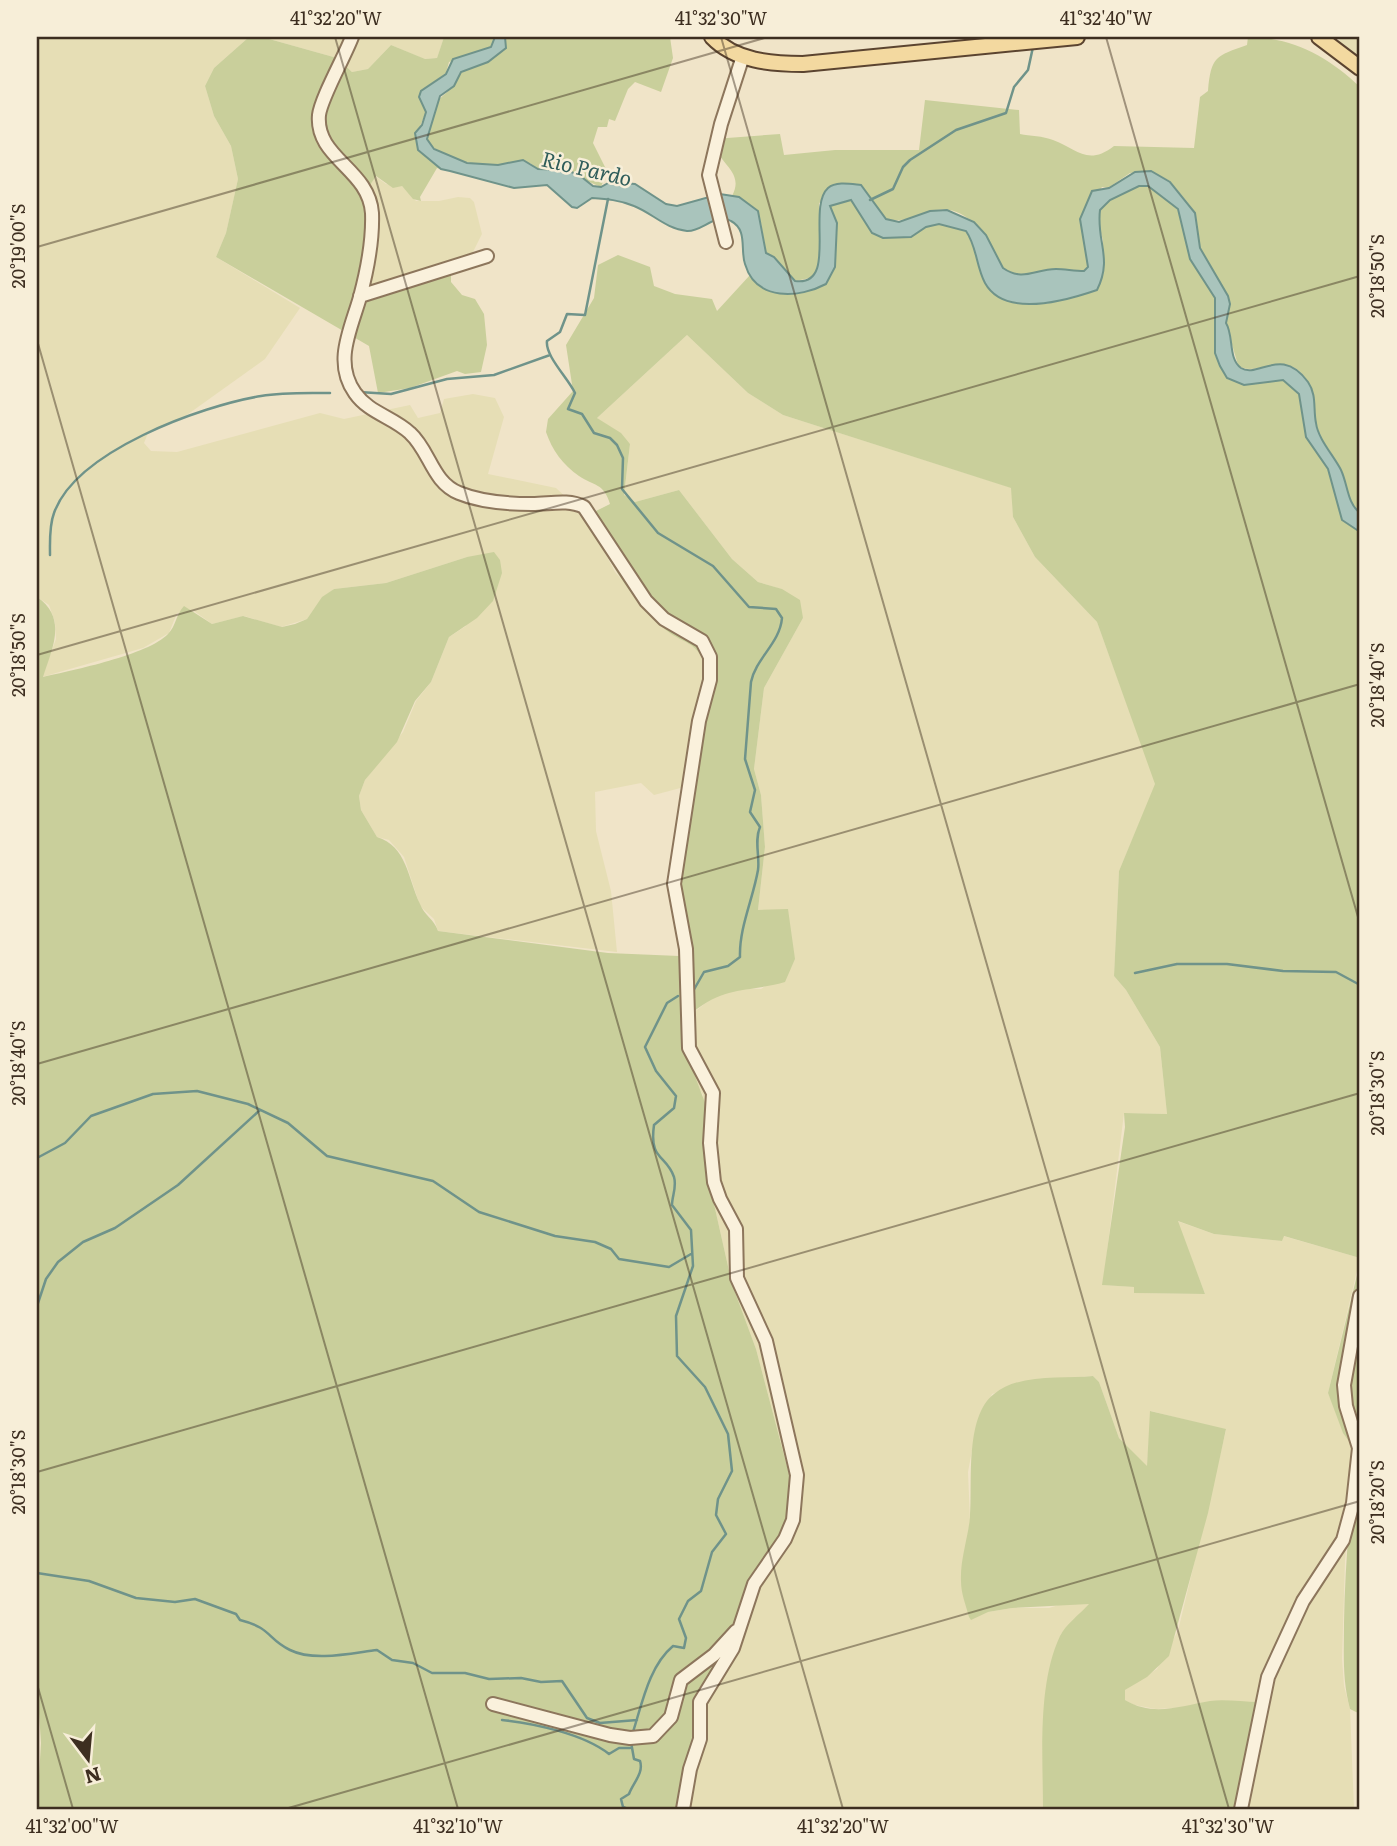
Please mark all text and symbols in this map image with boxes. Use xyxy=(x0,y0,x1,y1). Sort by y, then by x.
text: 41°32'20"W xyxy=(290,4,382,31)
text: 41°32'30"W xyxy=(675,4,768,31)
text: 41°32'40"W xyxy=(1060,4,1153,31)
water label: Rio Pardo xyxy=(539,142,635,192)
text: 20°19'00"S xyxy=(4,204,31,288)
text: 20°18'50"S xyxy=(1363,234,1390,318)
text: 20°18'50"S xyxy=(4,613,31,697)
text: 20°18'40"S xyxy=(1363,643,1390,727)
text: 20°18'40"S xyxy=(4,1021,31,1105)
text: 20°18'30"S xyxy=(1363,1051,1390,1135)
text: 20°18'30"S xyxy=(4,1430,31,1514)
text: 20°18'20"S xyxy=(1363,1460,1390,1544)
north arrow xyxy=(52,1724,122,1794)
text: N xyxy=(81,1761,104,1792)
text: 41°32'00"W xyxy=(25,1812,119,1839)
text: 41°32'10"W xyxy=(413,1812,503,1839)
text: 41°32'20"W xyxy=(797,1812,889,1839)
text: 41°32'30"W xyxy=(1182,1812,1275,1839)

